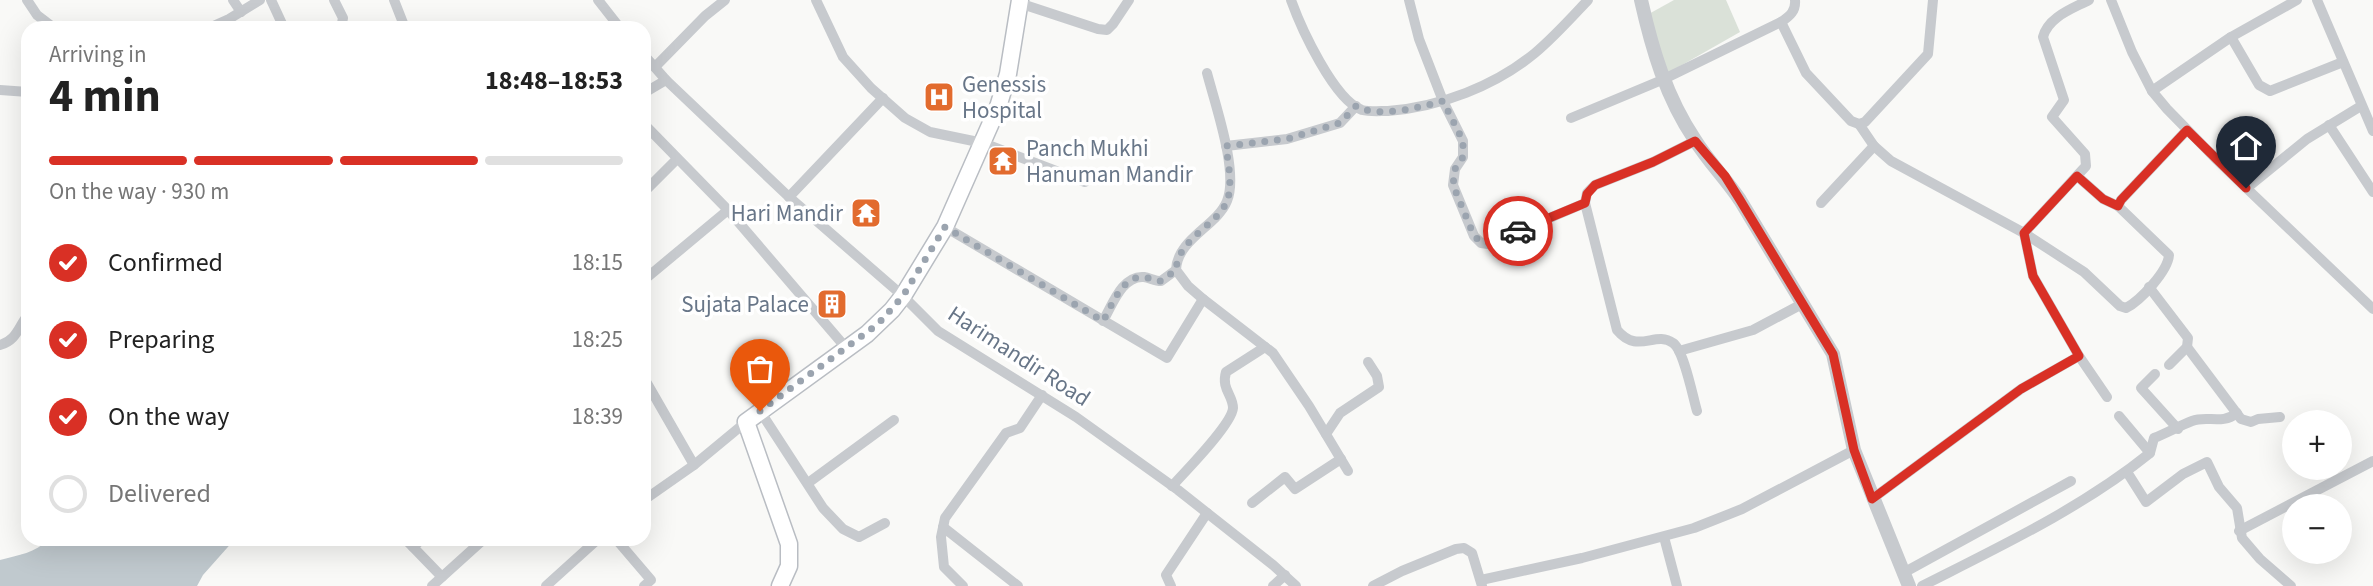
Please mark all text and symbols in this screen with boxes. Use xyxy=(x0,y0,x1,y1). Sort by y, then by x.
text: Arriving in xyxy=(49,38,147,71)
text: 18:48–18:53 xyxy=(485,62,623,99)
text: 4 min xyxy=(49,64,161,129)
place label: Genessis Hospital xyxy=(962,68,1046,127)
hospital icon: Genessis Hospital xyxy=(922,80,956,114)
pin xyxy=(2216,116,2276,188)
icon: home xyxy=(2227,127,2265,165)
place label: Panch Mukhi Hanuman Mandir xyxy=(1026,132,1194,191)
temple icon: Panch Mukhi Hanuman Mandir xyxy=(986,144,1020,178)
text: On the way · 930 m xyxy=(49,175,229,208)
temple icon: Hari Mandir xyxy=(849,196,883,230)
courier xyxy=(1483,196,1553,266)
place label: Hari Mandir xyxy=(731,197,844,230)
icon: car xyxy=(1499,212,1537,250)
icon: check xyxy=(49,244,87,282)
text: Confirmed xyxy=(108,244,223,281)
text: 18:15 xyxy=(572,246,623,279)
building icon: Sujata Palace xyxy=(815,287,849,321)
place label: Sujata Palace xyxy=(681,288,809,321)
street label: Harimandir Road xyxy=(941,298,1097,414)
icon: check xyxy=(49,321,87,359)
text: Preparing xyxy=(108,321,214,358)
text: 18:25 xyxy=(572,323,623,356)
pin xyxy=(730,339,790,411)
icon: bag xyxy=(741,350,779,388)
icon: check xyxy=(49,398,87,436)
text: On the way xyxy=(108,398,229,435)
text: 18:39 xyxy=(572,400,623,433)
map controls xyxy=(2282,410,2352,564)
button: + xyxy=(2282,410,2352,480)
text: Delivered xyxy=(108,475,211,512)
button: − xyxy=(2282,494,2352,564)

